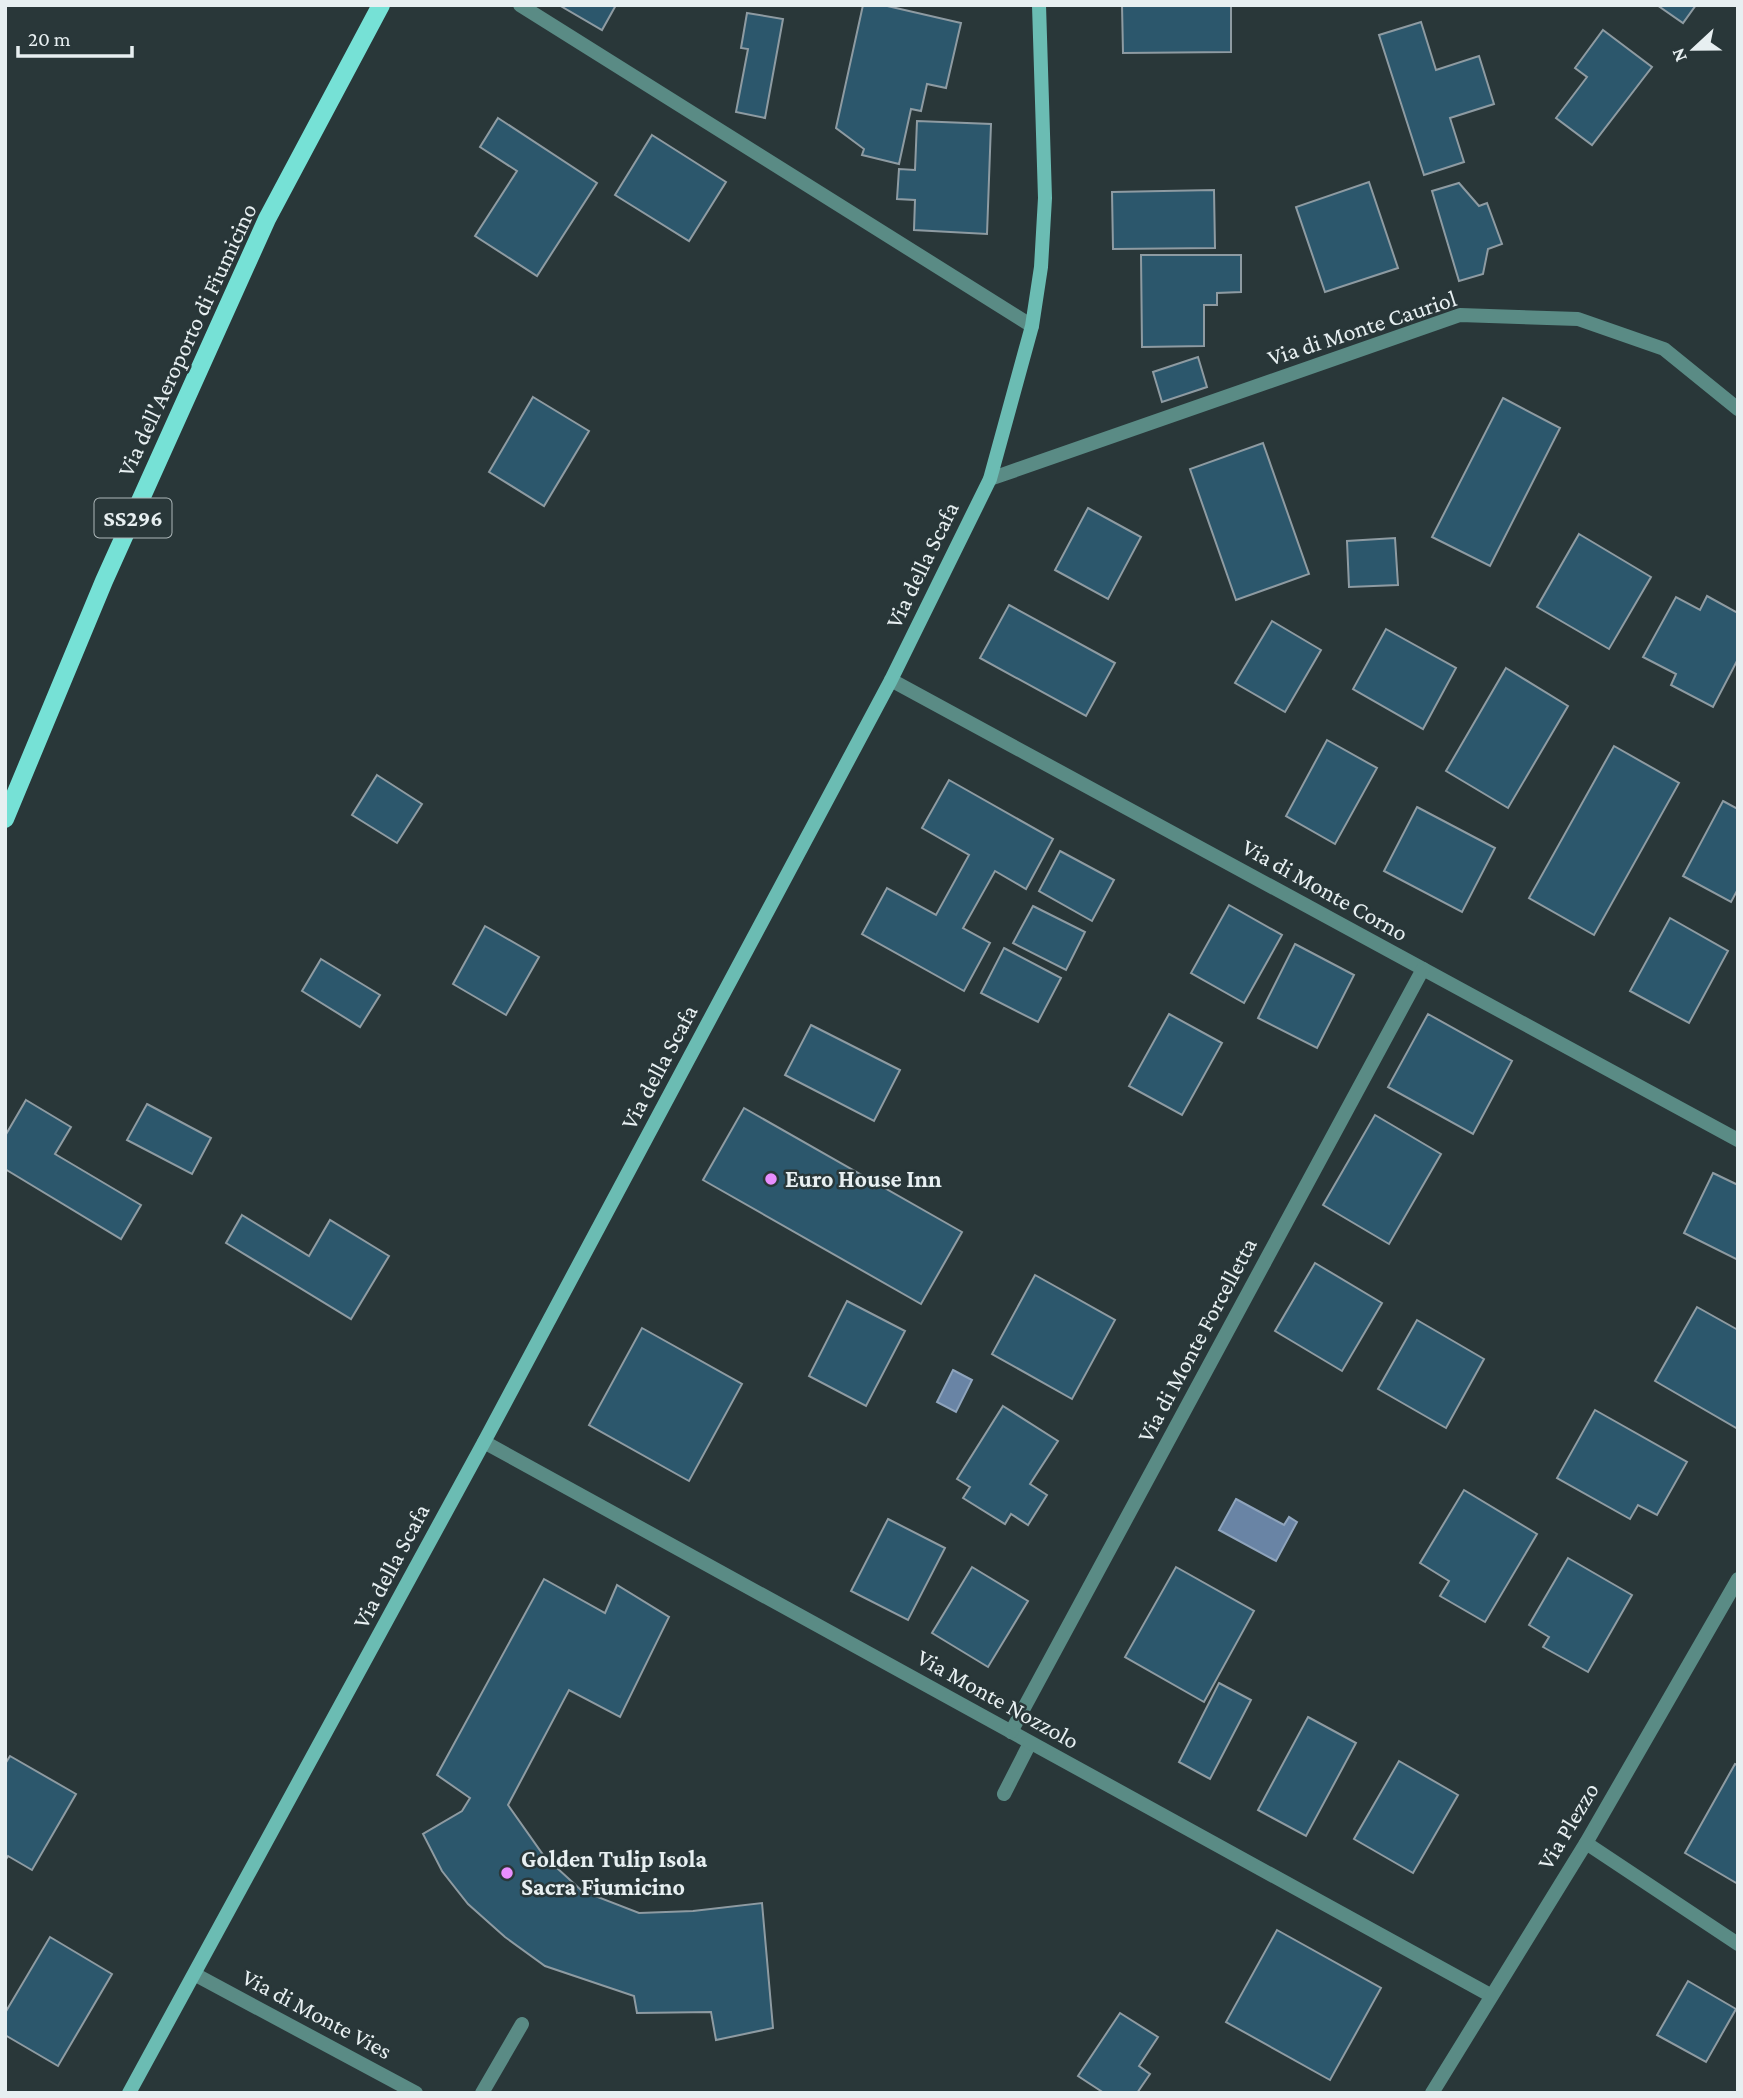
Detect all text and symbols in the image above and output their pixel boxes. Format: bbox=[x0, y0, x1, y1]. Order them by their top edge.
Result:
scale bar bbox=[18, 14, 131, 58]
north arrow bbox=[1659, 14, 1729, 84]
text: 20 m bbox=[28, 27, 71, 51]
text: N bbox=[1667, 45, 1691, 65]
street label: Via dell'Aeroporto di Fiumicino bbox=[111, 199, 262, 481]
street label: Via di Monte Cauriol bbox=[1264, 284, 1460, 371]
street label: Via della Scafa bbox=[879, 497, 964, 632]
road number: SS296 bbox=[94, 498, 172, 538]
street label: Via di Monte Corno bbox=[1238, 833, 1413, 946]
street label: Via della Scafa bbox=[614, 1000, 703, 1134]
place label: Euro House Inn bbox=[785, 1165, 942, 1192]
marker: Euro House Inn bbox=[763, 1171, 779, 1187]
street label: Via di Monte Forcelletta bbox=[1131, 1233, 1262, 1447]
street label: Via della Scafa bbox=[346, 1499, 435, 1633]
street label: Via Monte Nozzolo bbox=[913, 1643, 1084, 1754]
street label: Via Plezzo bbox=[1531, 1777, 1604, 1874]
place label: Golden Tulip Isola Sacra Fiumicino bbox=[521, 1845, 708, 1900]
marker: Golden Tulip Isola Sacra Fiumicino bbox=[499, 1865, 515, 1881]
street label: Via di Monte Vies bbox=[238, 1963, 397, 2064]

